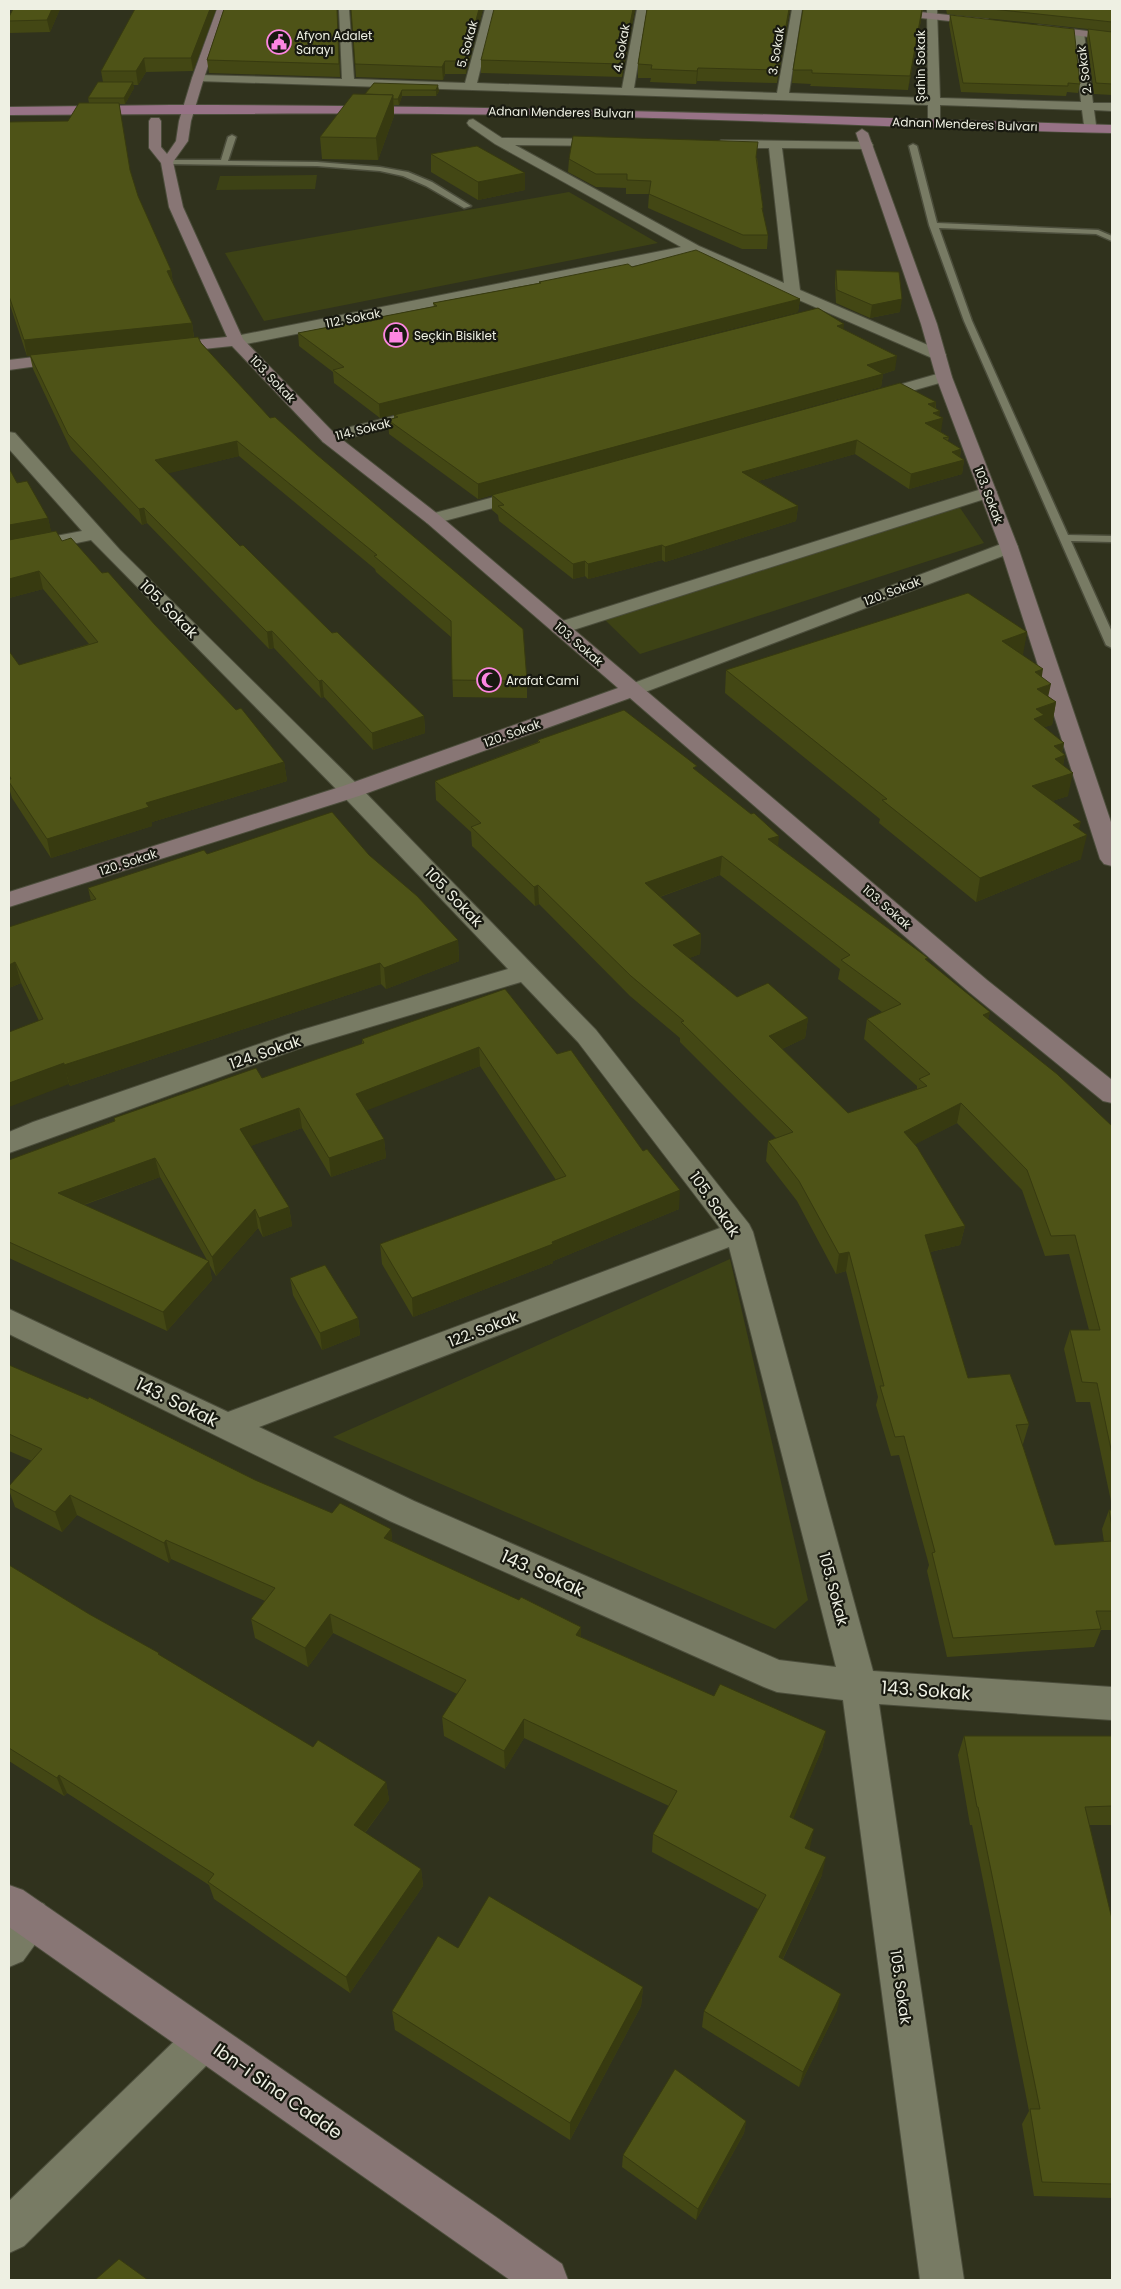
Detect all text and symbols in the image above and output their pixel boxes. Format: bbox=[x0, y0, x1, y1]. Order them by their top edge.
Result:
street label: 5. Sokak bbox=[453, 18, 482, 70]
street label: 4. Sokak bbox=[608, 22, 634, 73]
street label: 3. Sokak bbox=[764, 25, 788, 76]
place label: Afyon Adalet Sarayı bbox=[296, 27, 372, 58]
public building icon: Afyon Adalet Sarayı bbox=[266, 29, 292, 55]
street label: Şahin Sokak bbox=[912, 29, 929, 102]
street label: 2. Sokak bbox=[1073, 44, 1095, 95]
street label: Adnan Menderes Bulvarı bbox=[488, 102, 634, 122]
street label: Adnan Menderes Bulvarı bbox=[892, 113, 1038, 135]
street label: 112. Sokak bbox=[324, 304, 383, 332]
shop icon: Seçkin Bisiklet bbox=[383, 322, 409, 348]
place label: Seçkin Bisiklet bbox=[414, 327, 496, 344]
street label: 103. Sokak bbox=[246, 352, 300, 407]
street label: 114. Sokak bbox=[334, 414, 393, 444]
street label: 103. Sokak bbox=[970, 464, 1008, 527]
street label: 120. Sokak bbox=[861, 572, 923, 610]
street label: 105. Sokak bbox=[135, 575, 203, 643]
street label: 103. Sokak bbox=[551, 618, 608, 670]
mosque icon: Arafat Cami bbox=[476, 667, 502, 693]
place label: Arafat Cami bbox=[506, 672, 579, 689]
street label: 120. Sokak bbox=[481, 715, 543, 751]
street label: 120. Sokak bbox=[97, 845, 160, 879]
street label: 105. Sokak bbox=[420, 863, 488, 931]
street label: 103. Sokak bbox=[859, 881, 916, 933]
street label: 124. Sokak bbox=[227, 1030, 304, 1074]
street label: 105. Sokak bbox=[685, 1167, 745, 1241]
street label: 122. Sokak bbox=[445, 1306, 521, 1352]
street label: 143. Sokak bbox=[131, 1371, 223, 1433]
street label: 143. Sokak bbox=[497, 1543, 589, 1603]
street label: 105. Sokak bbox=[814, 1550, 854, 1628]
street label: 143. Sokak bbox=[881, 1674, 972, 1706]
street label: 105. Sokak bbox=[885, 1949, 917, 2026]
street label: Ibn-i Sina Cadde bbox=[208, 2037, 348, 2145]

